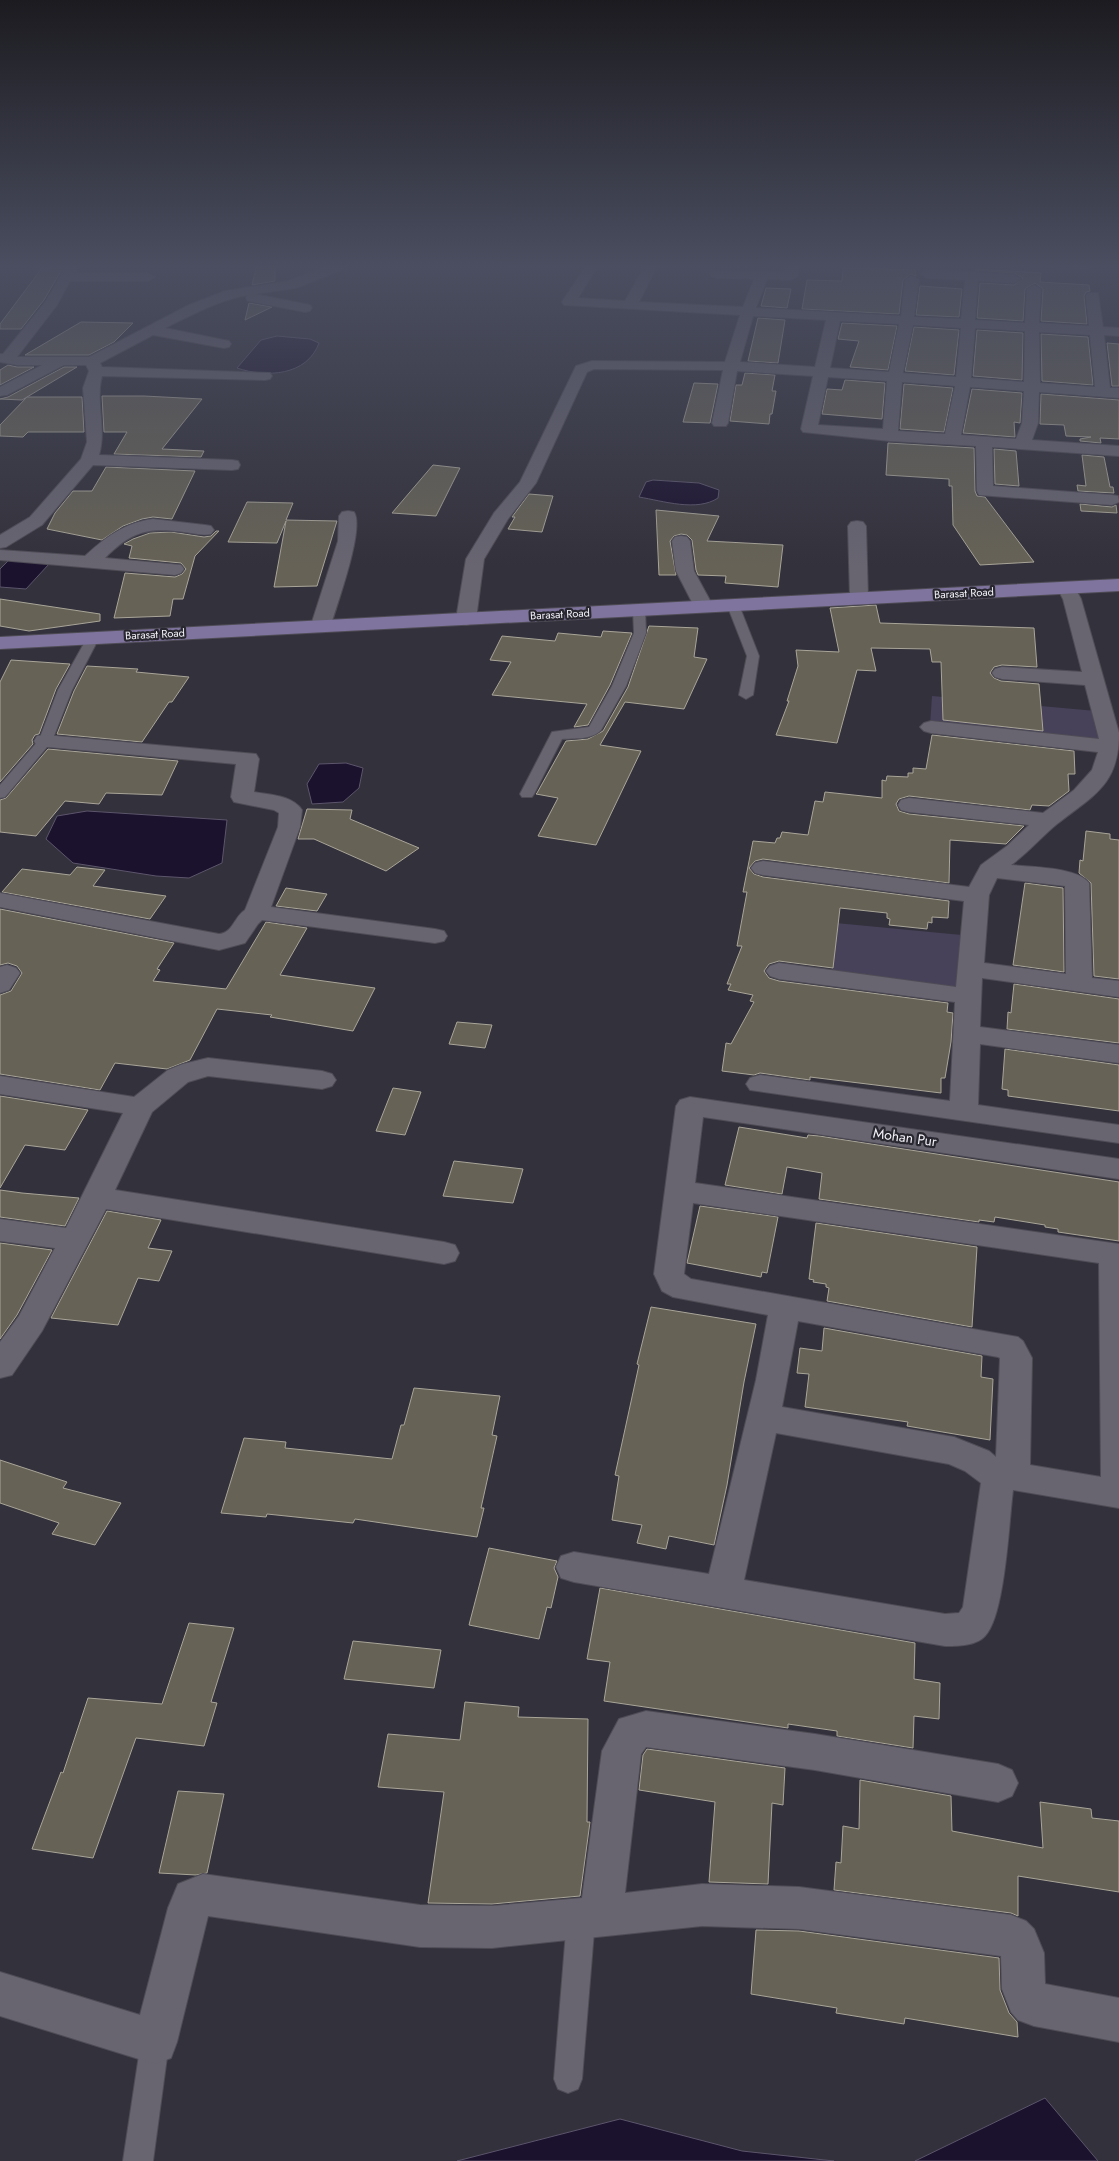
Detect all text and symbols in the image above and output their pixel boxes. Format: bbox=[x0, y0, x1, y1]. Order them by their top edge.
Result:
street label: Barasat Road bbox=[934, 583, 994, 603]
street label: Barasat Road bbox=[530, 604, 590, 624]
street label: Barasat Road bbox=[125, 624, 185, 644]
street label: Mohan Pur bbox=[872, 1123, 938, 1151]

